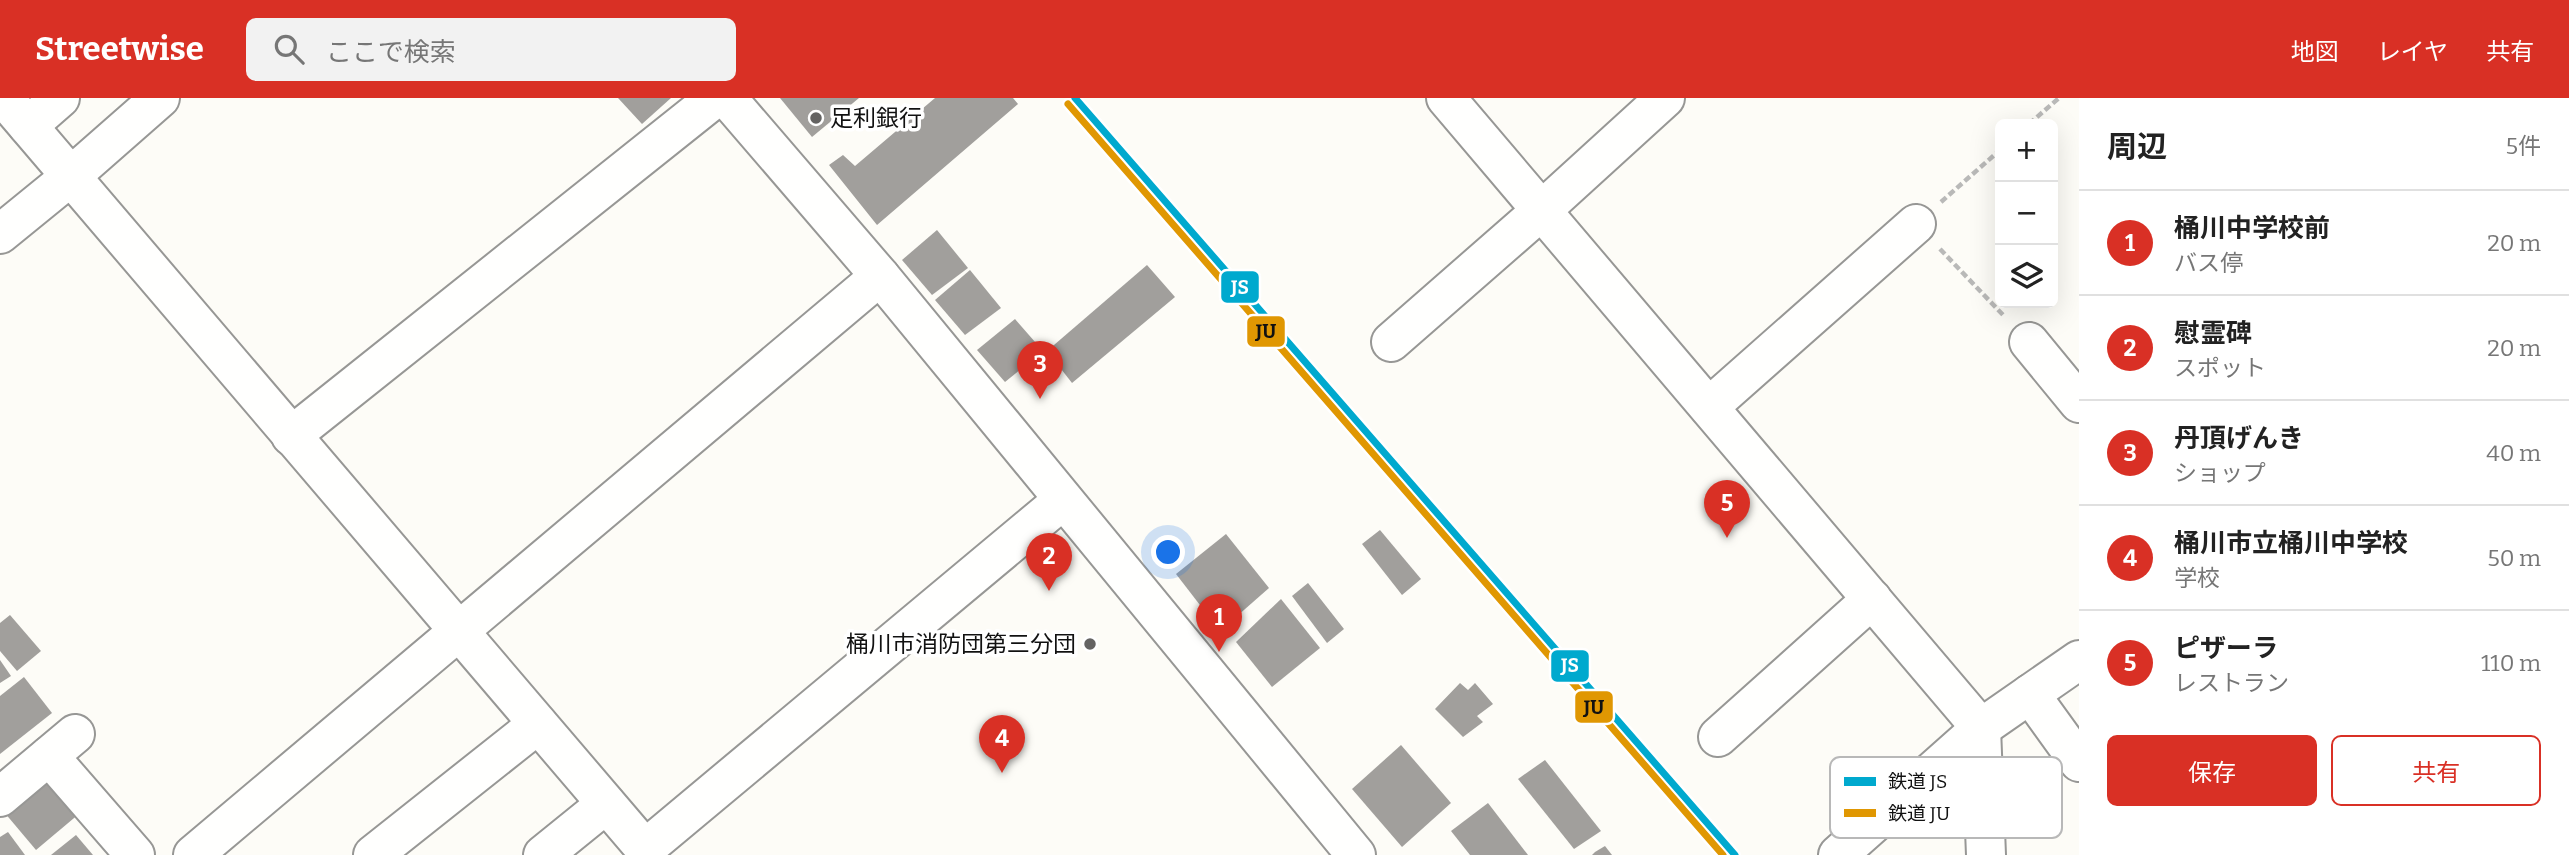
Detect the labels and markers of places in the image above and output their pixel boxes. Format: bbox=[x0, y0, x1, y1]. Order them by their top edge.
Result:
place label: 足利銀行 bbox=[830, 104, 922, 132]
marker: 足利銀行 bbox=[808, 110, 824, 126]
pin: 3 bbox=[1017, 341, 1063, 399]
pin: 5 bbox=[1704, 480, 1750, 538]
pin: 2 bbox=[1026, 533, 1072, 591]
pin: 1 bbox=[1196, 594, 1242, 652]
place label: 桶川市消防団第三分団 bbox=[846, 630, 1076, 658]
marker: 桶川市消防団第三分団 bbox=[1082, 636, 1098, 652]
pin: 4 bbox=[979, 715, 1025, 773]

